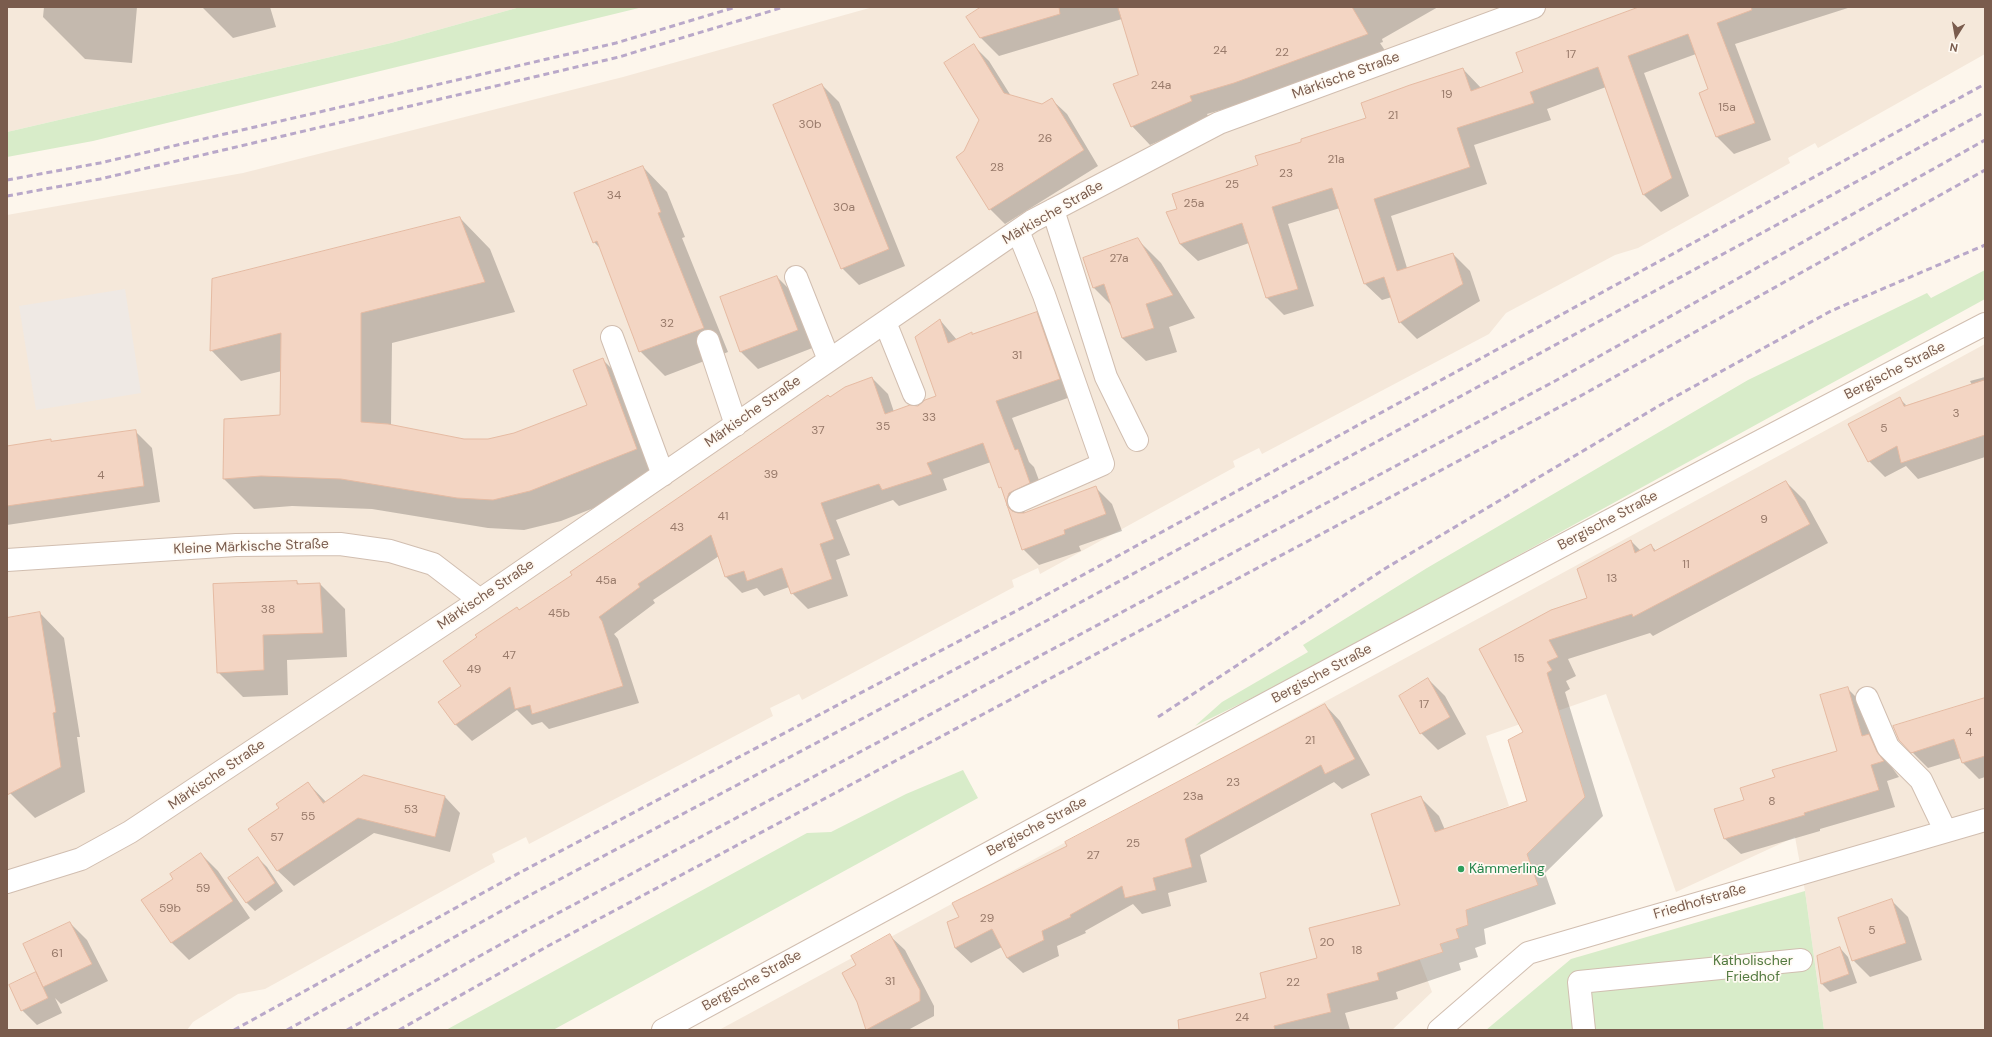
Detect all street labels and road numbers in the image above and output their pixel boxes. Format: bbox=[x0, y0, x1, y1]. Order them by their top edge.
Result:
street label: Märkische Straße bbox=[1290, 49, 1402, 103]
street label: Märkische Straße bbox=[1000, 177, 1106, 249]
street label: Bergische Straße bbox=[1842, 338, 1948, 404]
street label: Märkische Straße bbox=[702, 373, 804, 451]
street label: Bergische Straße bbox=[1555, 488, 1661, 554]
street label: Kleine Märkische Straße bbox=[173, 536, 329, 558]
street label: Märkische Straße bbox=[434, 556, 538, 634]
street label: Bergische Straße bbox=[1269, 641, 1375, 707]
street label: Märkische Straße bbox=[165, 736, 269, 814]
street label: Bergische Straße bbox=[984, 794, 1090, 860]
street label: Friedhofstraße bbox=[1652, 881, 1748, 923]
street label: Bergische Straße bbox=[699, 947, 805, 1015]

